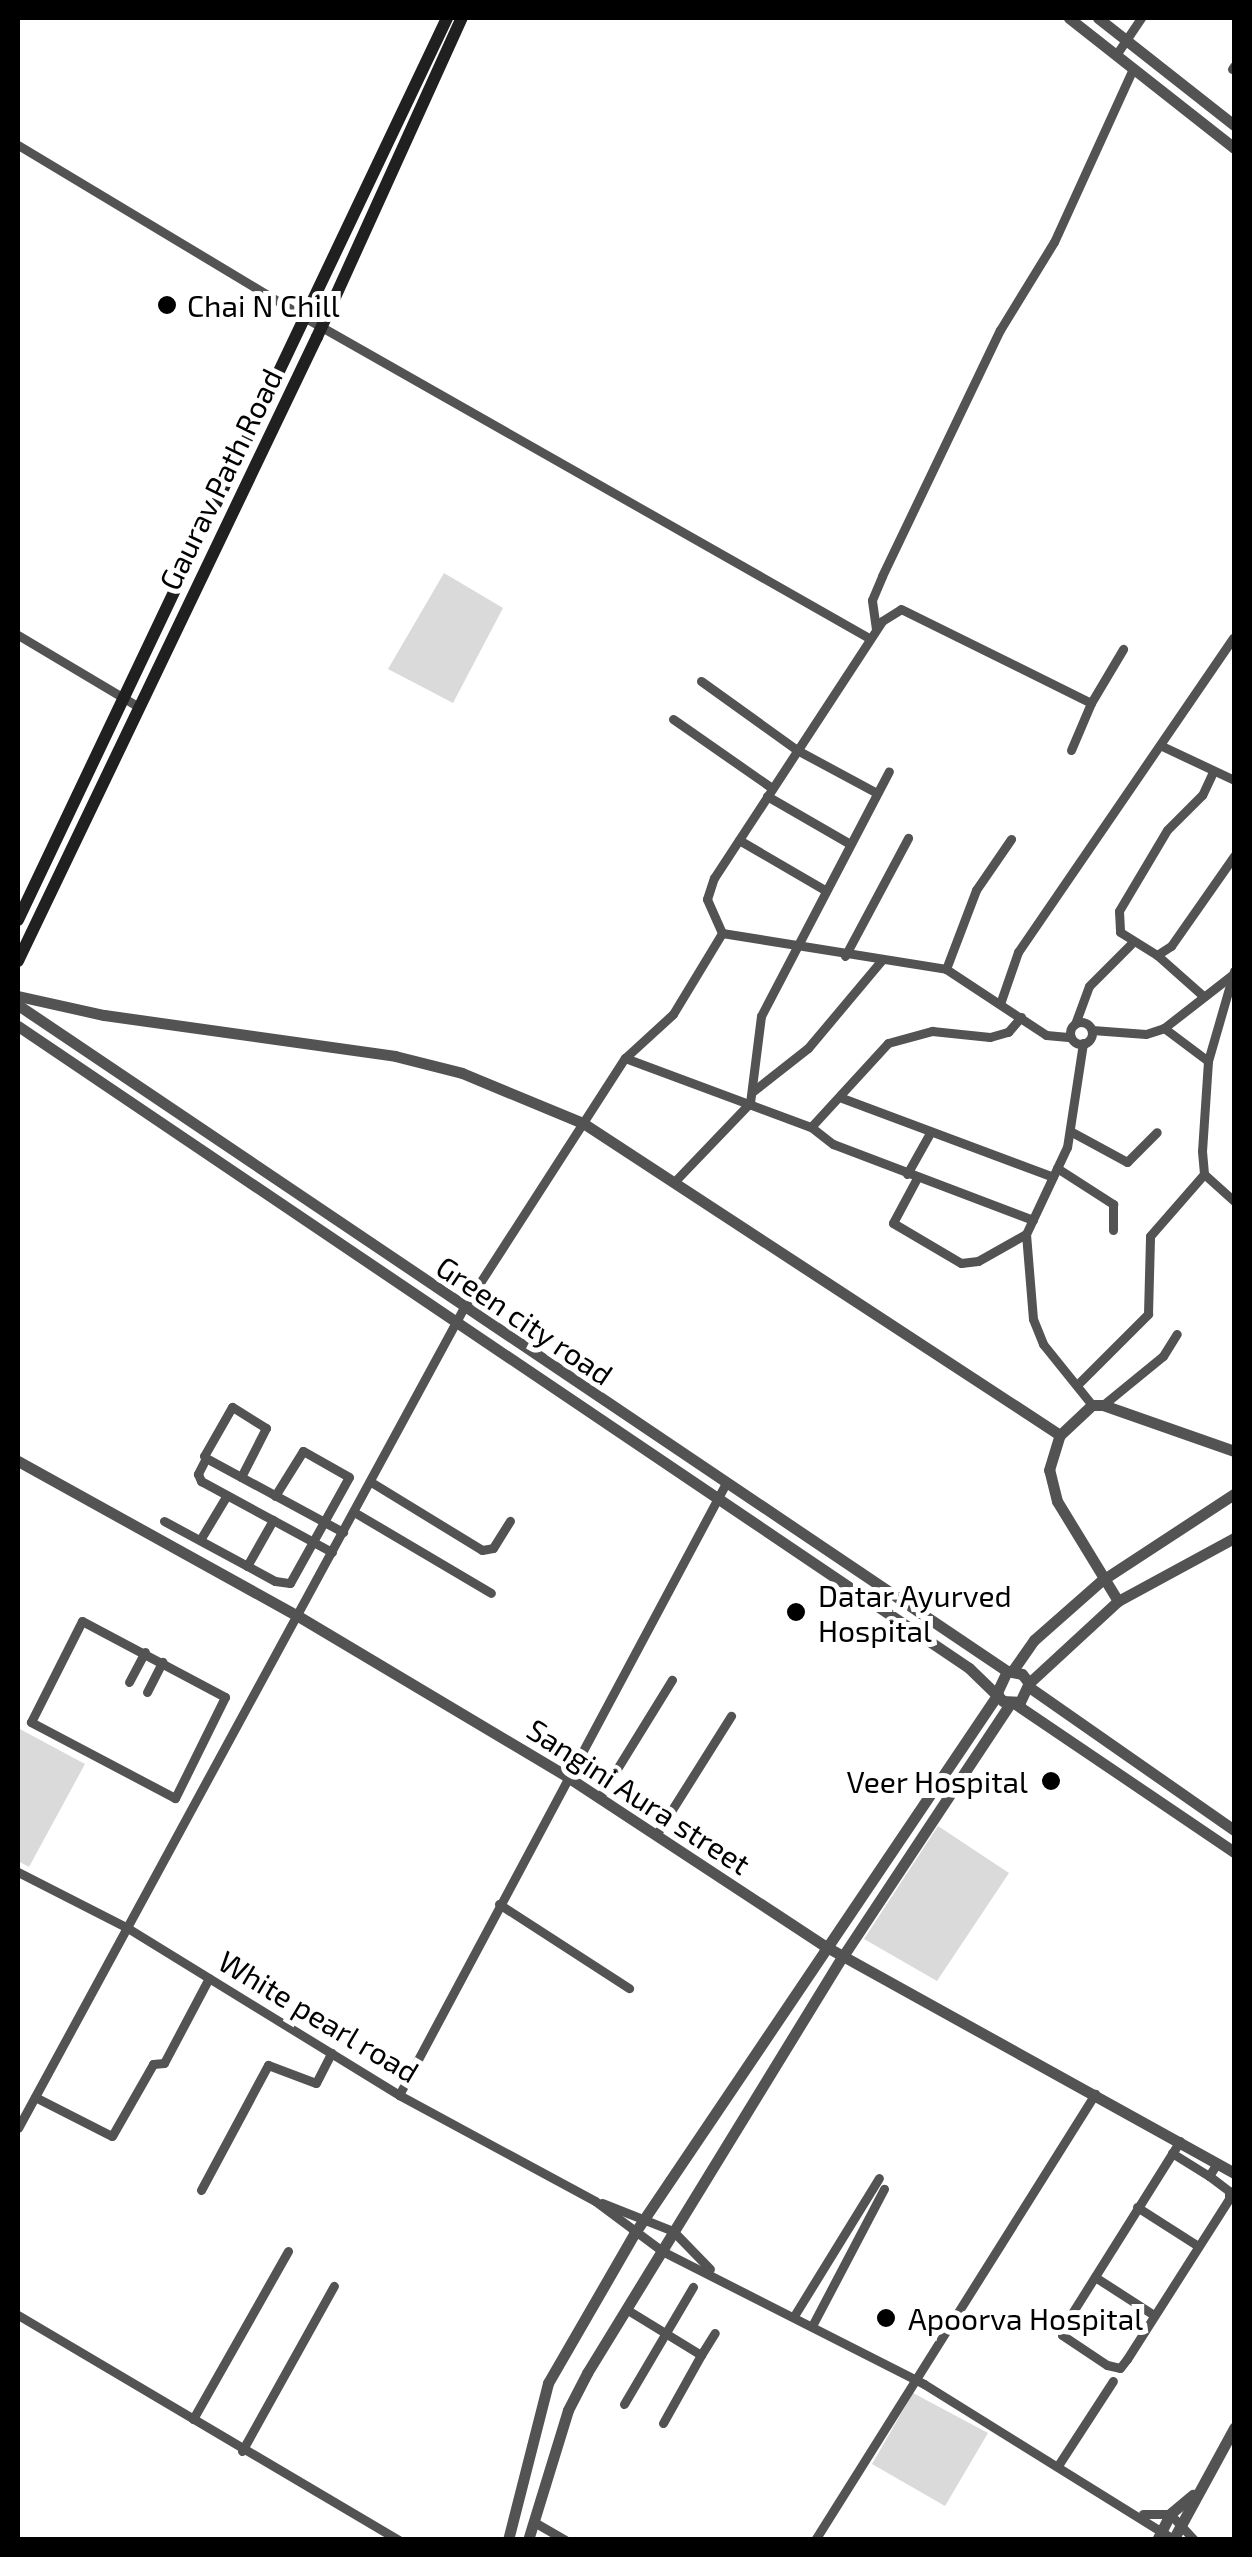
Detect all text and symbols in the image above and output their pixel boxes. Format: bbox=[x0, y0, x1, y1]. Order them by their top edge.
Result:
place label: Chai N Chill bbox=[187, 287, 340, 323]
marker: Chai N Chill bbox=[156, 294, 178, 316]
street label: Gaurav Path Road bbox=[151, 362, 289, 596]
street label: Green city road bbox=[430, 1248, 620, 1392]
place label: Datar Ayurved Hospital bbox=[818, 1577, 1013, 1648]
marker: Datar Ayurved Hospital bbox=[783, 1599, 809, 1625]
street label: Sangini Aura street bbox=[520, 1710, 758, 1882]
place label: Veer Hospital bbox=[846, 1763, 1028, 1799]
marker: Veer Hospital bbox=[1038, 1768, 1064, 1794]
street label: White pearl road bbox=[212, 1942, 426, 2090]
place label: Apoorva Hospital bbox=[908, 2300, 1143, 2336]
marker: Apoorva Hospital bbox=[873, 2305, 899, 2331]

